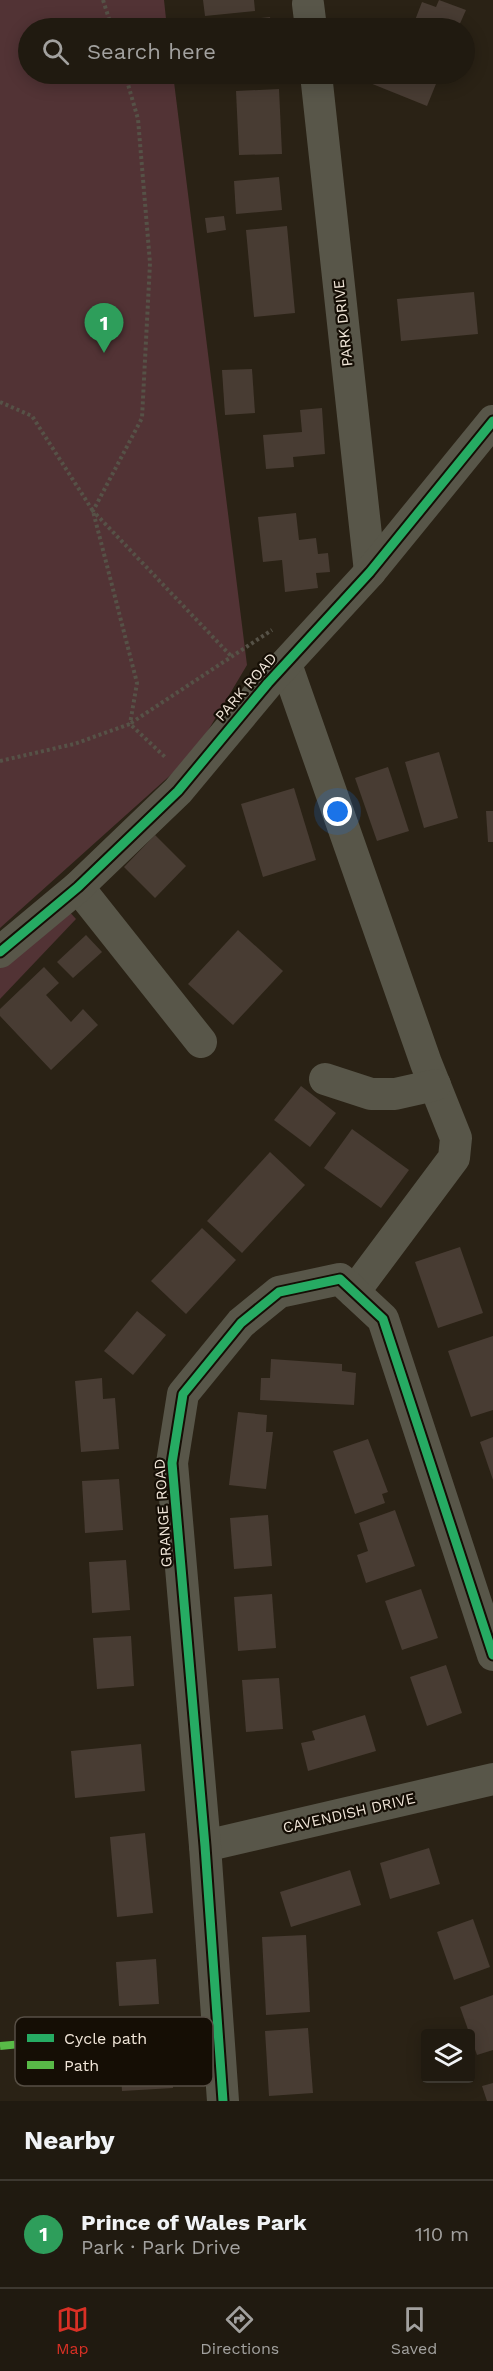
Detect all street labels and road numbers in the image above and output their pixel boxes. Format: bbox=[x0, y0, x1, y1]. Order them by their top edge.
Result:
street label: PARK DRIVE bbox=[329, 279, 357, 367]
street label: PARK ROAD bbox=[211, 649, 281, 725]
street label: GRANGE ROAD bbox=[150, 1458, 176, 1568]
street label: CAVENDISH DRIVE bbox=[281, 1789, 417, 1837]

